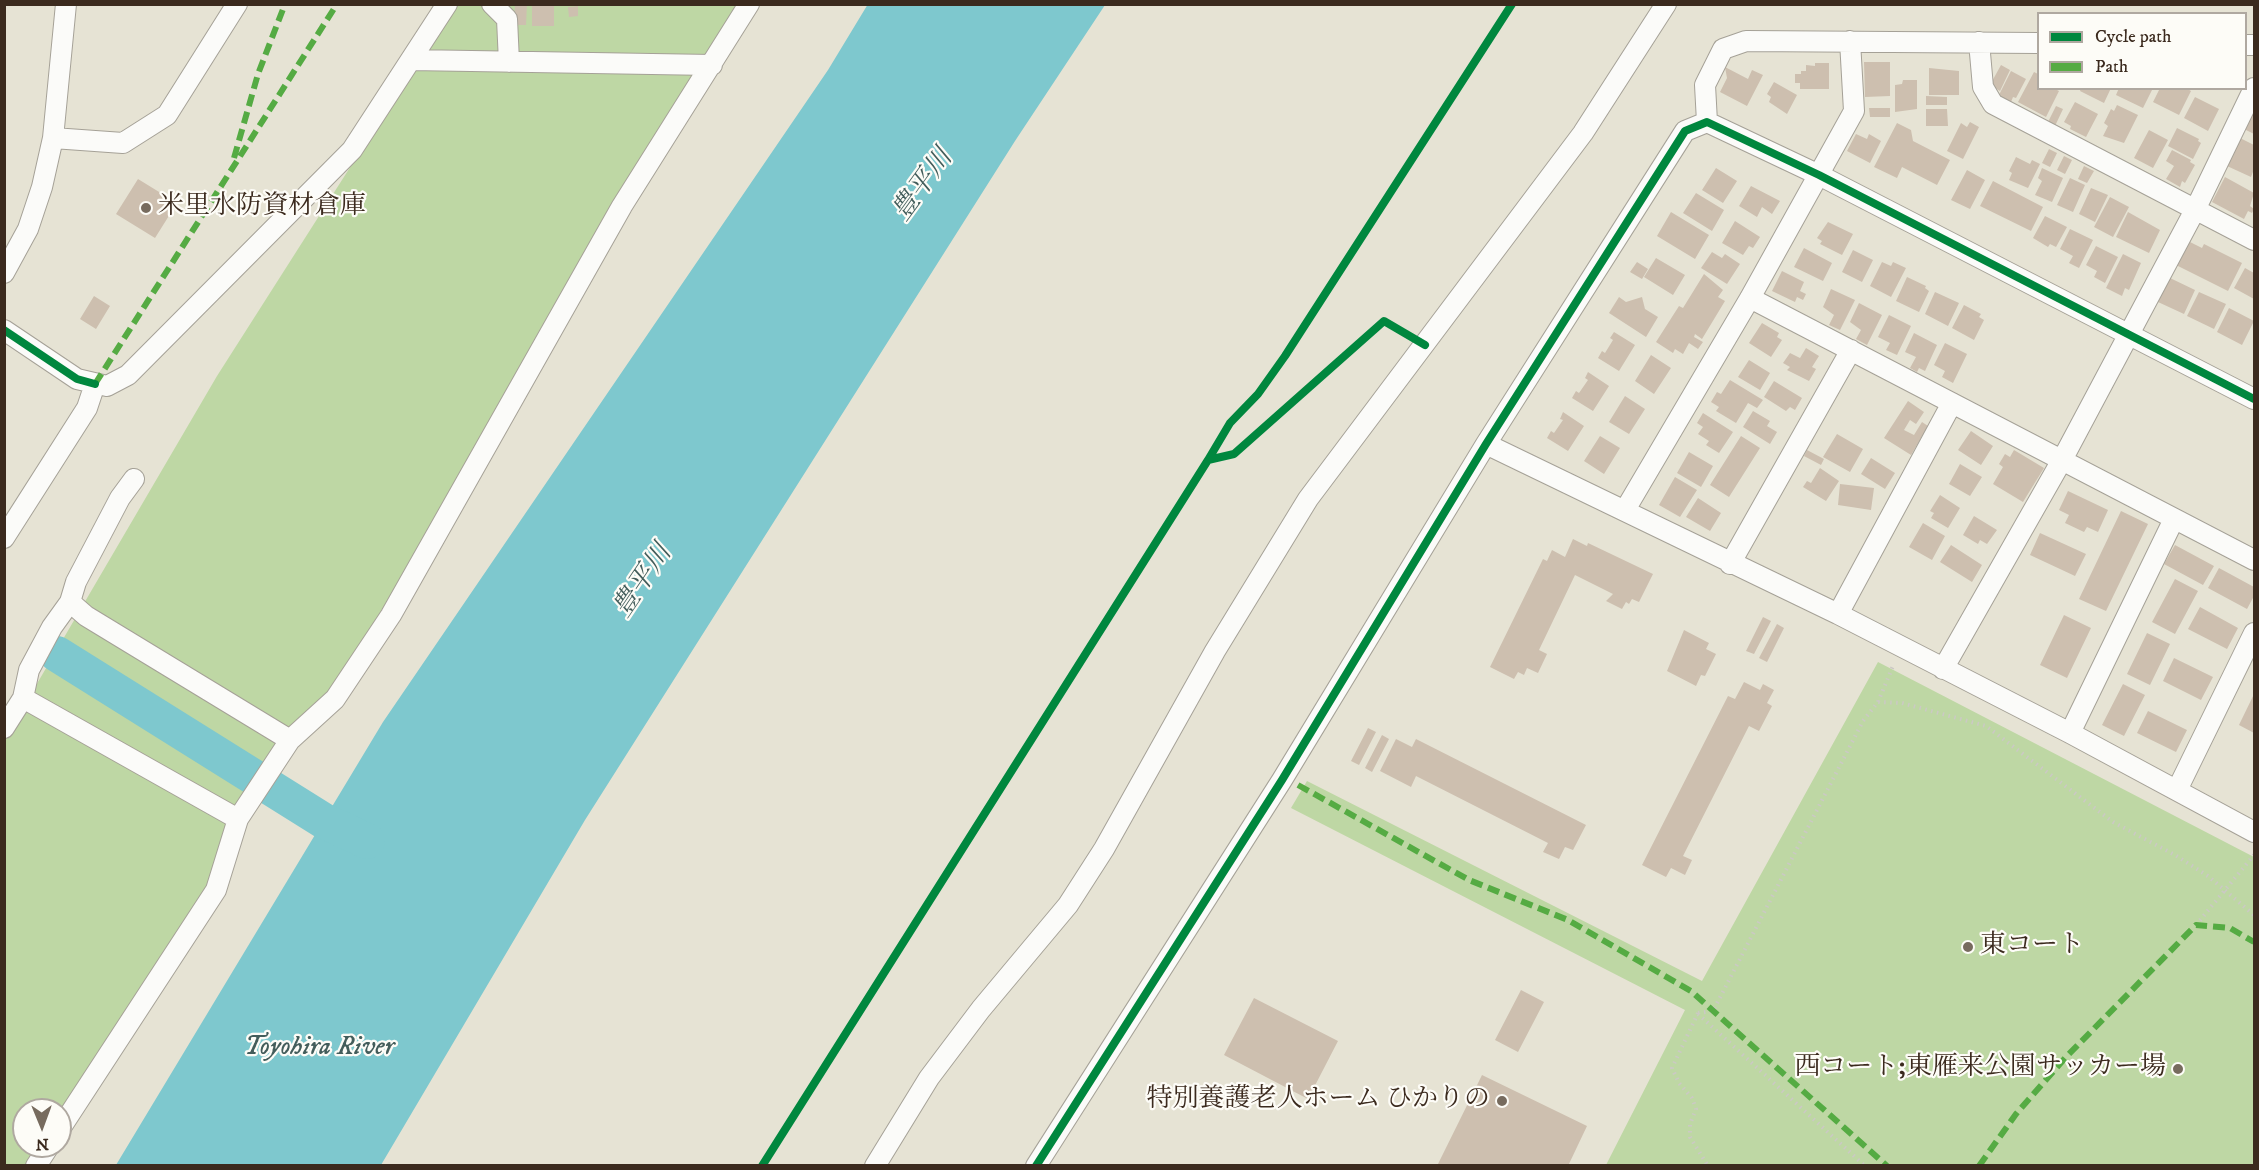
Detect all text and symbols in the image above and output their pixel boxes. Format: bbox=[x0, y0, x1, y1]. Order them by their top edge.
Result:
legend bbox=[2037, 12, 2247, 90]
text: Cycle path bbox=[2095, 26, 2172, 48]
text: Path bbox=[2095, 56, 2128, 78]
water label: 豊平川 bbox=[887, 144, 961, 228]
place label: 米里水防資材倉庫 bbox=[158, 192, 366, 224]
marker: 米里水防資材倉庫 bbox=[139, 201, 153, 215]
water label: 豊平川 bbox=[608, 539, 680, 625]
place label: 東コート bbox=[1980, 931, 2084, 963]
marker: 東コート bbox=[1961, 940, 1975, 954]
water label: Toyohira River bbox=[244, 1032, 394, 1064]
place label: 西コート;東雁来公園サッカー場 bbox=[1794, 1053, 2166, 1085]
marker: 西コート;東雁来公園サッカー場 bbox=[2171, 1062, 2185, 1076]
place label: 特別養護老人ホーム ひかりの bbox=[1146, 1085, 1490, 1117]
marker: 特別養護老人ホーム ひかりの bbox=[1495, 1094, 1509, 1108]
north arrow bbox=[12, 1098, 72, 1158]
text: N bbox=[36, 1134, 49, 1154]

